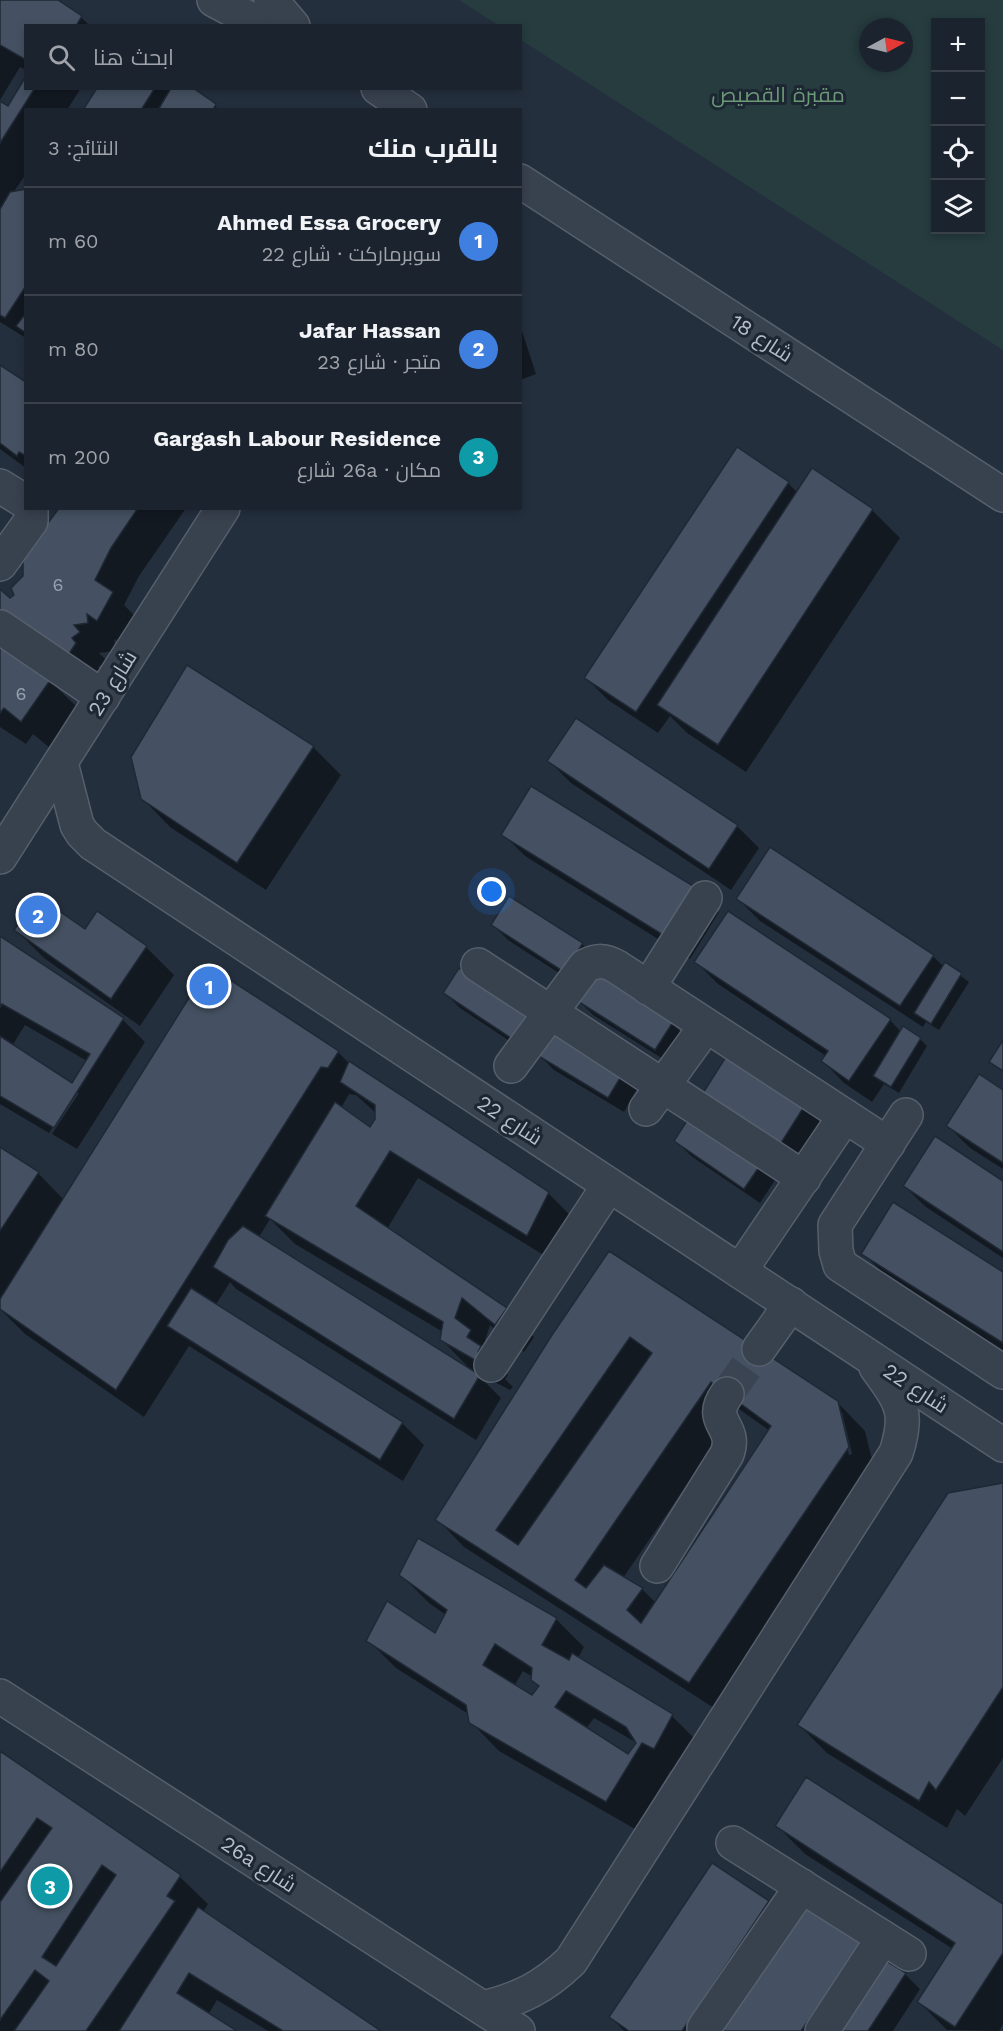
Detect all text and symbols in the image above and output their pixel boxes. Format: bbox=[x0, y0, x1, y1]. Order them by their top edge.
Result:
north arrow bbox=[859, 18, 913, 72]
map controls bbox=[931, 18, 985, 234]
button: + bbox=[931, 18, 985, 72]
search box bbox=[24, 24, 522, 90]
icon: search bbox=[45, 41, 78, 74]
text: ابحث هنا bbox=[93, 45, 174, 70]
button: − bbox=[931, 72, 985, 126]
park label: مقبرة القصيص bbox=[711, 82, 845, 108]
button: locate bbox=[931, 126, 985, 180]
text: بالقرب منك bbox=[368, 133, 498, 163]
text: النتائج: 3 bbox=[48, 136, 119, 160]
button: layers bbox=[931, 180, 985, 234]
text: Ahmed Essa Grocery bbox=[217, 210, 441, 235]
text: 60 m bbox=[48, 229, 99, 253]
text: 1 bbox=[474, 229, 483, 253]
text: سوبرماركت · شارع 22 bbox=[262, 242, 441, 266]
street label: شارع 18 bbox=[725, 309, 798, 369]
text: Jafar Hassan bbox=[299, 318, 441, 343]
text: 80 m bbox=[48, 337, 99, 361]
text: 2 bbox=[473, 337, 484, 361]
text: متجر · شارع 23 bbox=[317, 350, 441, 374]
text: Gargash Labour Residence bbox=[153, 426, 441, 451]
text: 200 m bbox=[48, 445, 110, 469]
text: 3 bbox=[473, 445, 484, 469]
text: مكان · 26a شارع bbox=[297, 458, 441, 482]
house number: 6 bbox=[53, 574, 63, 595]
street label: شارع 23 bbox=[82, 646, 143, 721]
house number: 6 bbox=[16, 683, 26, 704]
your location bbox=[477, 877, 506, 906]
pin: 2 bbox=[18, 892, 57, 938]
pin: 1 bbox=[190, 964, 228, 1008]
street label: شارع 22 bbox=[472, 1090, 547, 1152]
street label: شارع 22 bbox=[878, 1358, 953, 1420]
street label: 26a شارع bbox=[216, 1831, 301, 1899]
pin: 3 bbox=[31, 1864, 70, 1908]

